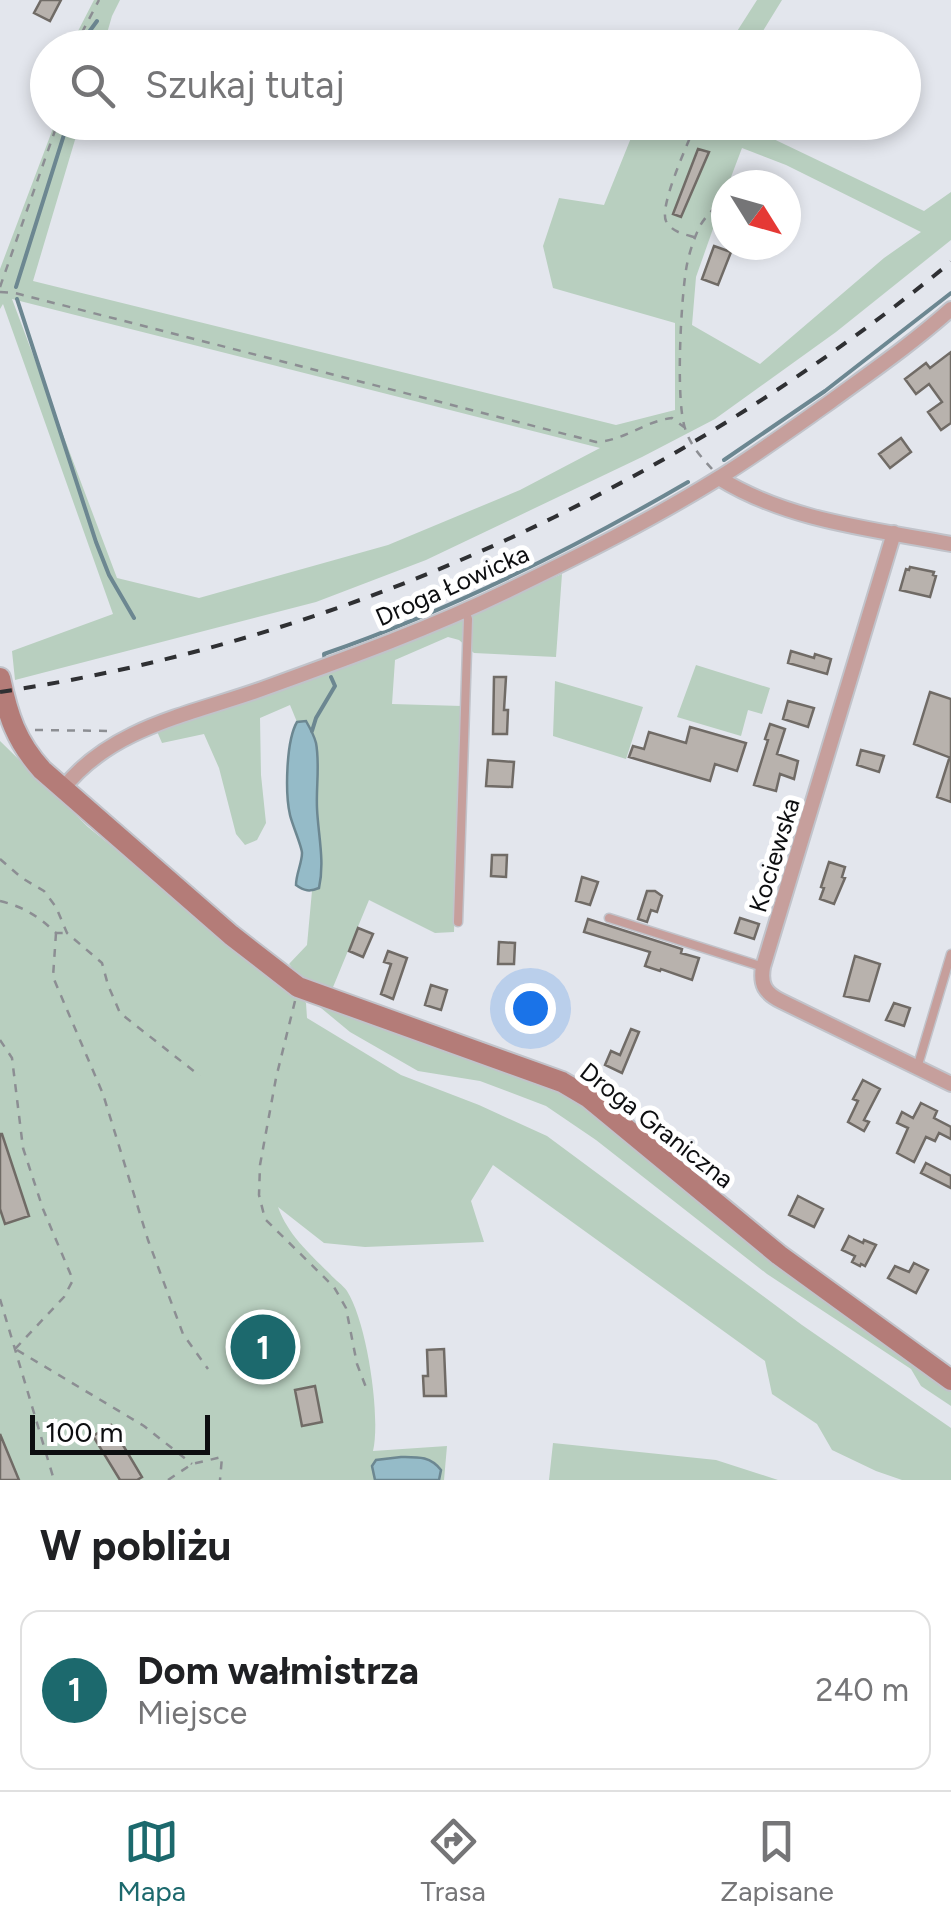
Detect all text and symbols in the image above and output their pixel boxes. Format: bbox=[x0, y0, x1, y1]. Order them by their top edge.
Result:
search box bbox=[30, 30, 921, 140]
icon: search bbox=[65, 58, 120, 113]
text: Szukaj tutaj bbox=[145, 62, 345, 108]
north arrow bbox=[711, 170, 801, 260]
street label: Droga Łowicka bbox=[371, 538, 533, 632]
street label: Kociewska bbox=[742, 794, 806, 916]
your location bbox=[505, 983, 556, 1034]
street label: Droga Graniczna bbox=[574, 1056, 740, 1194]
pin: 1 bbox=[230, 1310, 296, 1384]
scale bar bbox=[30, 1410, 210, 1454]
text: 100 m bbox=[45, 1415, 123, 1449]
text: W pobliżu bbox=[40, 1520, 231, 1571]
text: Dom wałmistrza bbox=[137, 1648, 419, 1694]
text: 1 bbox=[68, 1671, 81, 1709]
text: 240 m bbox=[816, 1671, 909, 1709]
text: Miejsce bbox=[137, 1694, 247, 1732]
tab: Mapa bbox=[117, 1814, 186, 1908]
tab: Trasa bbox=[421, 1814, 486, 1908]
tab: Zapisane bbox=[720, 1814, 834, 1908]

